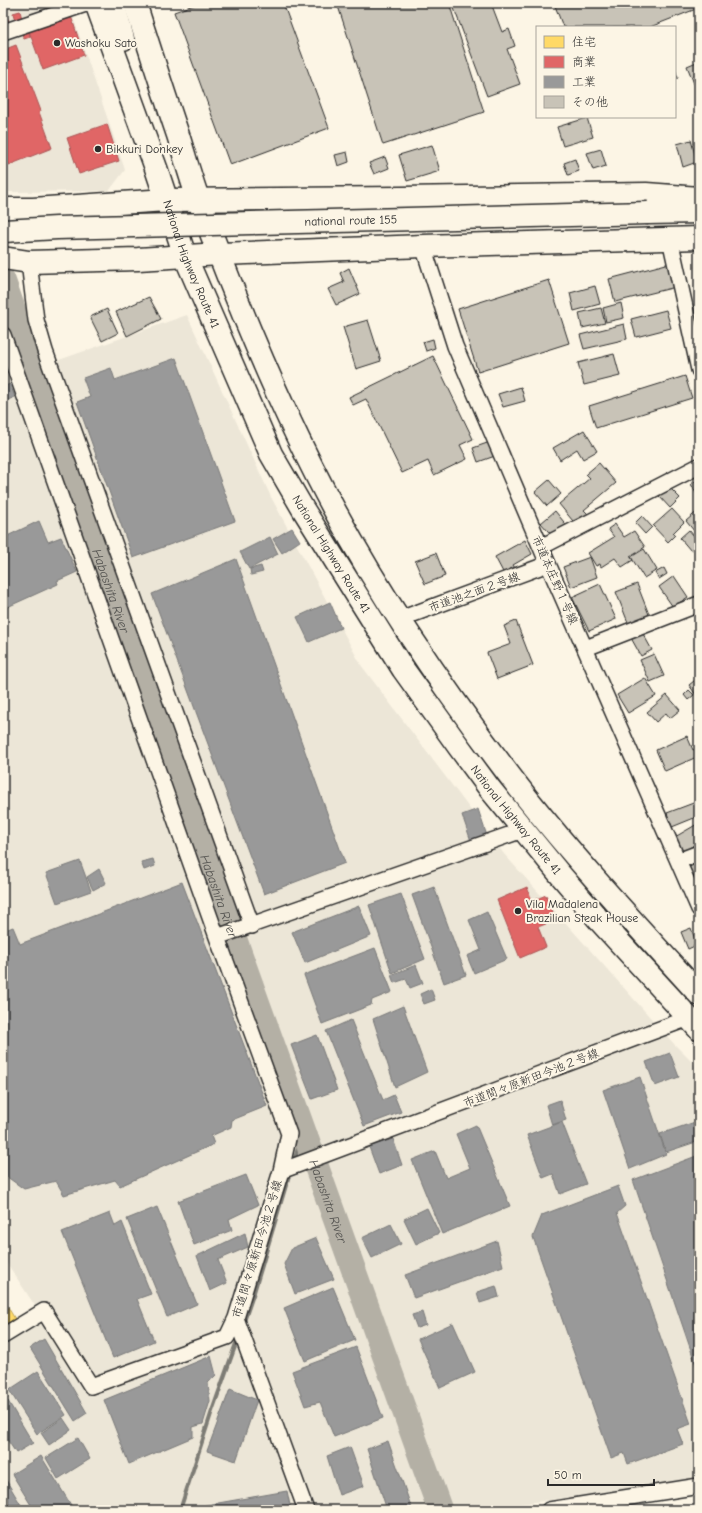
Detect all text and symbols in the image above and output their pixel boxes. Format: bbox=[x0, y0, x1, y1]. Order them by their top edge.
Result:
legend bbox=[536, 26, 676, 118]
text: 住宅 bbox=[572, 35, 596, 49]
place label: Washoku Sato bbox=[65, 36, 137, 50]
marker: Washoku Sato bbox=[52, 38, 62, 48]
text: 商業 bbox=[572, 55, 596, 69]
text: 工業 bbox=[572, 75, 596, 89]
text: その他 bbox=[572, 95, 608, 109]
place label: Bikkuri Donkey bbox=[106, 142, 184, 156]
marker: Bikkuri Donkey bbox=[93, 144, 103, 154]
street label: National Highway Route 41 bbox=[160, 198, 223, 330]
street label: national route 155 bbox=[304, 212, 397, 229]
street label: National Highway Route 41 bbox=[290, 493, 373, 616]
street label: 市道本庄野１号線 bbox=[529, 533, 581, 627]
water label: Habashita River bbox=[89, 547, 133, 636]
street label: 市道池之面２号線 bbox=[426, 569, 522, 615]
street label: National Highway Route 41 bbox=[468, 763, 564, 878]
water label: Habashita River bbox=[197, 852, 241, 941]
place label: Vila Madalena Brazilian Steak House bbox=[526, 897, 638, 925]
marker: Vila Madalena Brazilian Steak House bbox=[513, 906, 523, 916]
street label: 市道間々原新田今池２号線 bbox=[461, 1046, 601, 1110]
water label: Habashita River bbox=[306, 1157, 350, 1246]
street label: 市道間々原新田今池２号線 bbox=[229, 1178, 285, 1320]
scale bar bbox=[548, 1461, 654, 1487]
text: 50 m bbox=[554, 1468, 582, 1482]

